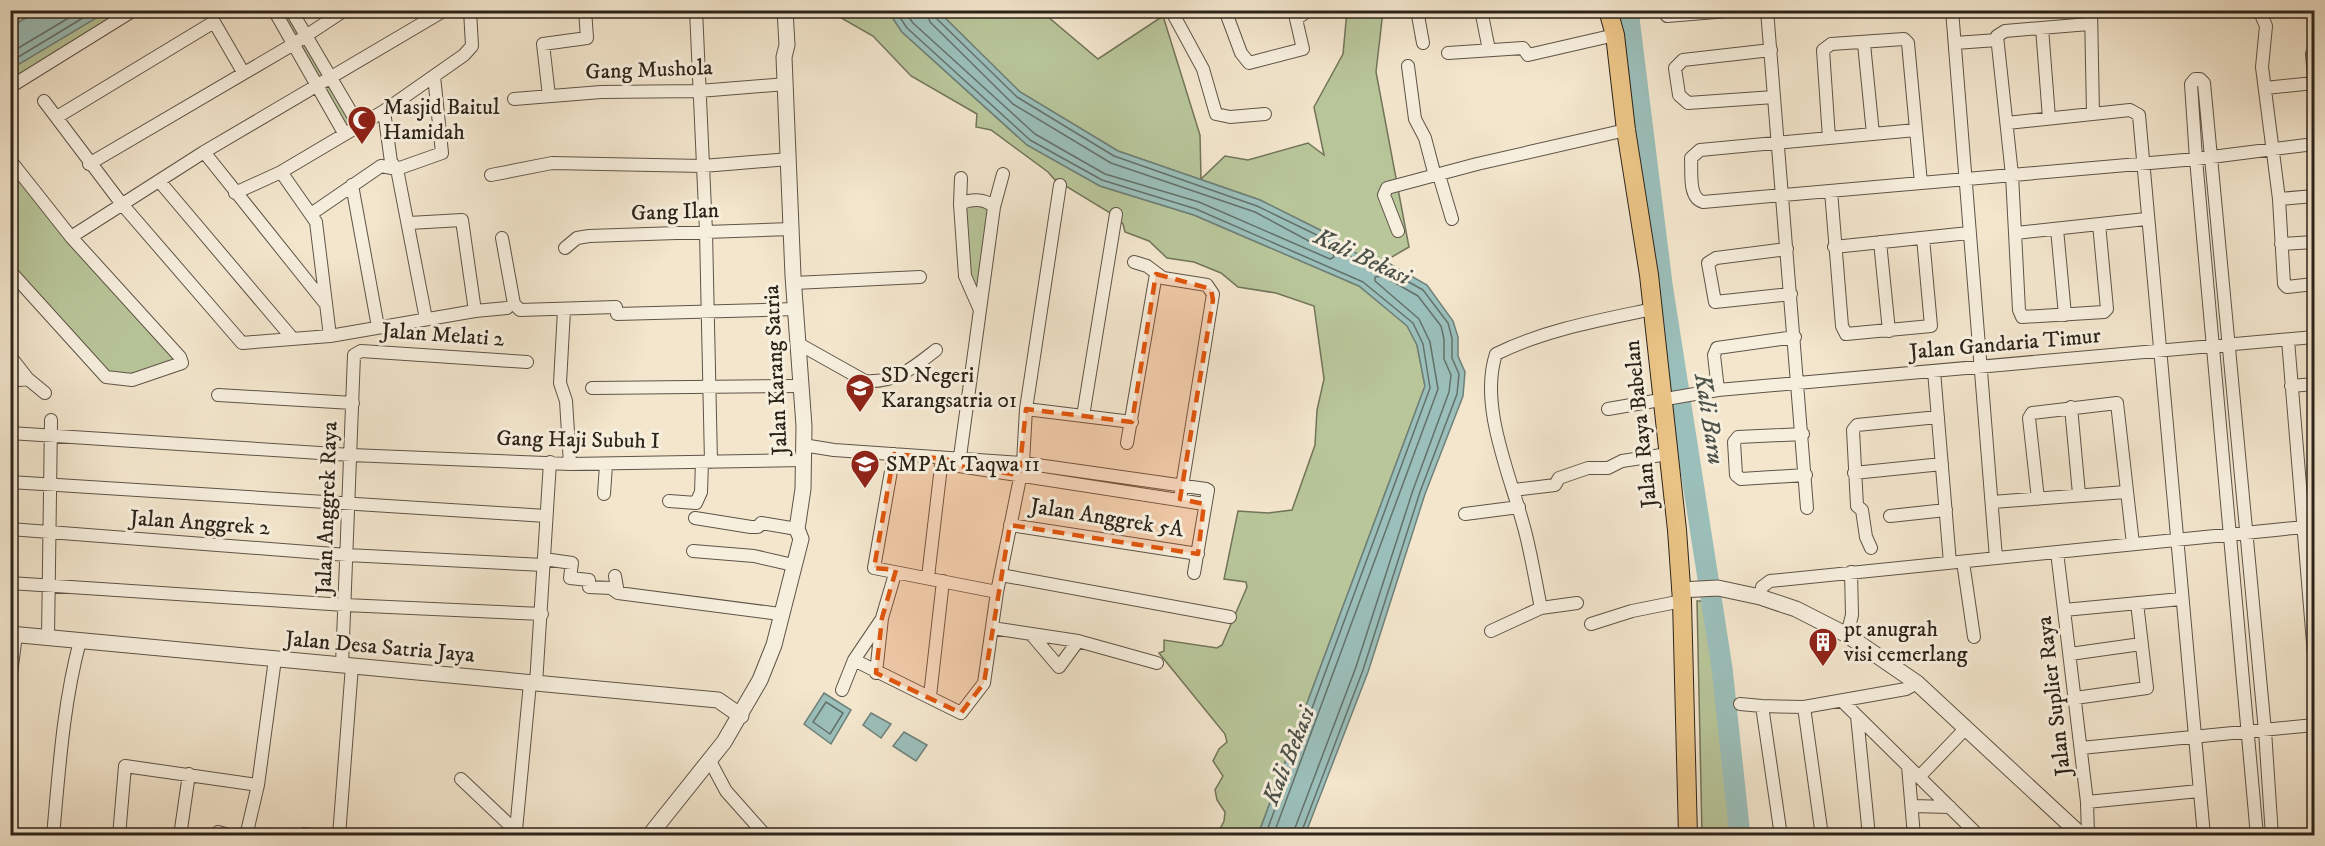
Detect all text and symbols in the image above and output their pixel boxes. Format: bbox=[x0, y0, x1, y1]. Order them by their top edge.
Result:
street label: Gang Mushola bbox=[585, 54, 714, 86]
place label: Masjid Baitul Hamidah bbox=[383, 94, 500, 146]
mosque icon: Masjid Baitul Hamidah bbox=[346, 104, 378, 146]
street label: Gang Ilan bbox=[630, 197, 720, 227]
water label: Kali Bekasi bbox=[1308, 221, 1416, 293]
street label: Jalan Karang Satria bbox=[758, 284, 794, 458]
street label: Jalan Melati 2 bbox=[379, 317, 505, 353]
street label: Jalan Gandaria Timur bbox=[1906, 322, 2102, 366]
street label: Jalan Raya Babelan bbox=[1619, 338, 1663, 511]
place label: SD Negeri Karangsatria 01 bbox=[881, 362, 1017, 414]
water label: Kali Baru bbox=[1687, 370, 1731, 467]
school or university icon: SD Negeri Karangsatria 01 bbox=[844, 372, 876, 414]
street label: Jalan Anggrek Raya bbox=[310, 420, 344, 597]
street label: Gang Haji Subuh I bbox=[496, 425, 660, 455]
school or university icon: SMP At Taqwa 11 bbox=[849, 448, 881, 490]
place label: SMP At Taqwa 11 bbox=[886, 451, 1040, 478]
street label: Jalan Anggrek 5A bbox=[1027, 492, 1186, 544]
street label: Jalan Anggrek 2 bbox=[127, 504, 271, 541]
street label: Jalan Suplier Raya bbox=[2031, 614, 2077, 779]
place label: pt anugrah visi cemerlang bbox=[1843, 616, 1968, 668]
street label: Jalan Desa Satria Jaya bbox=[282, 625, 476, 669]
building icon: pt anugrah visi cemerlang bbox=[1807, 626, 1839, 668]
water label: Kali Bekasi bbox=[1255, 701, 1323, 810]

